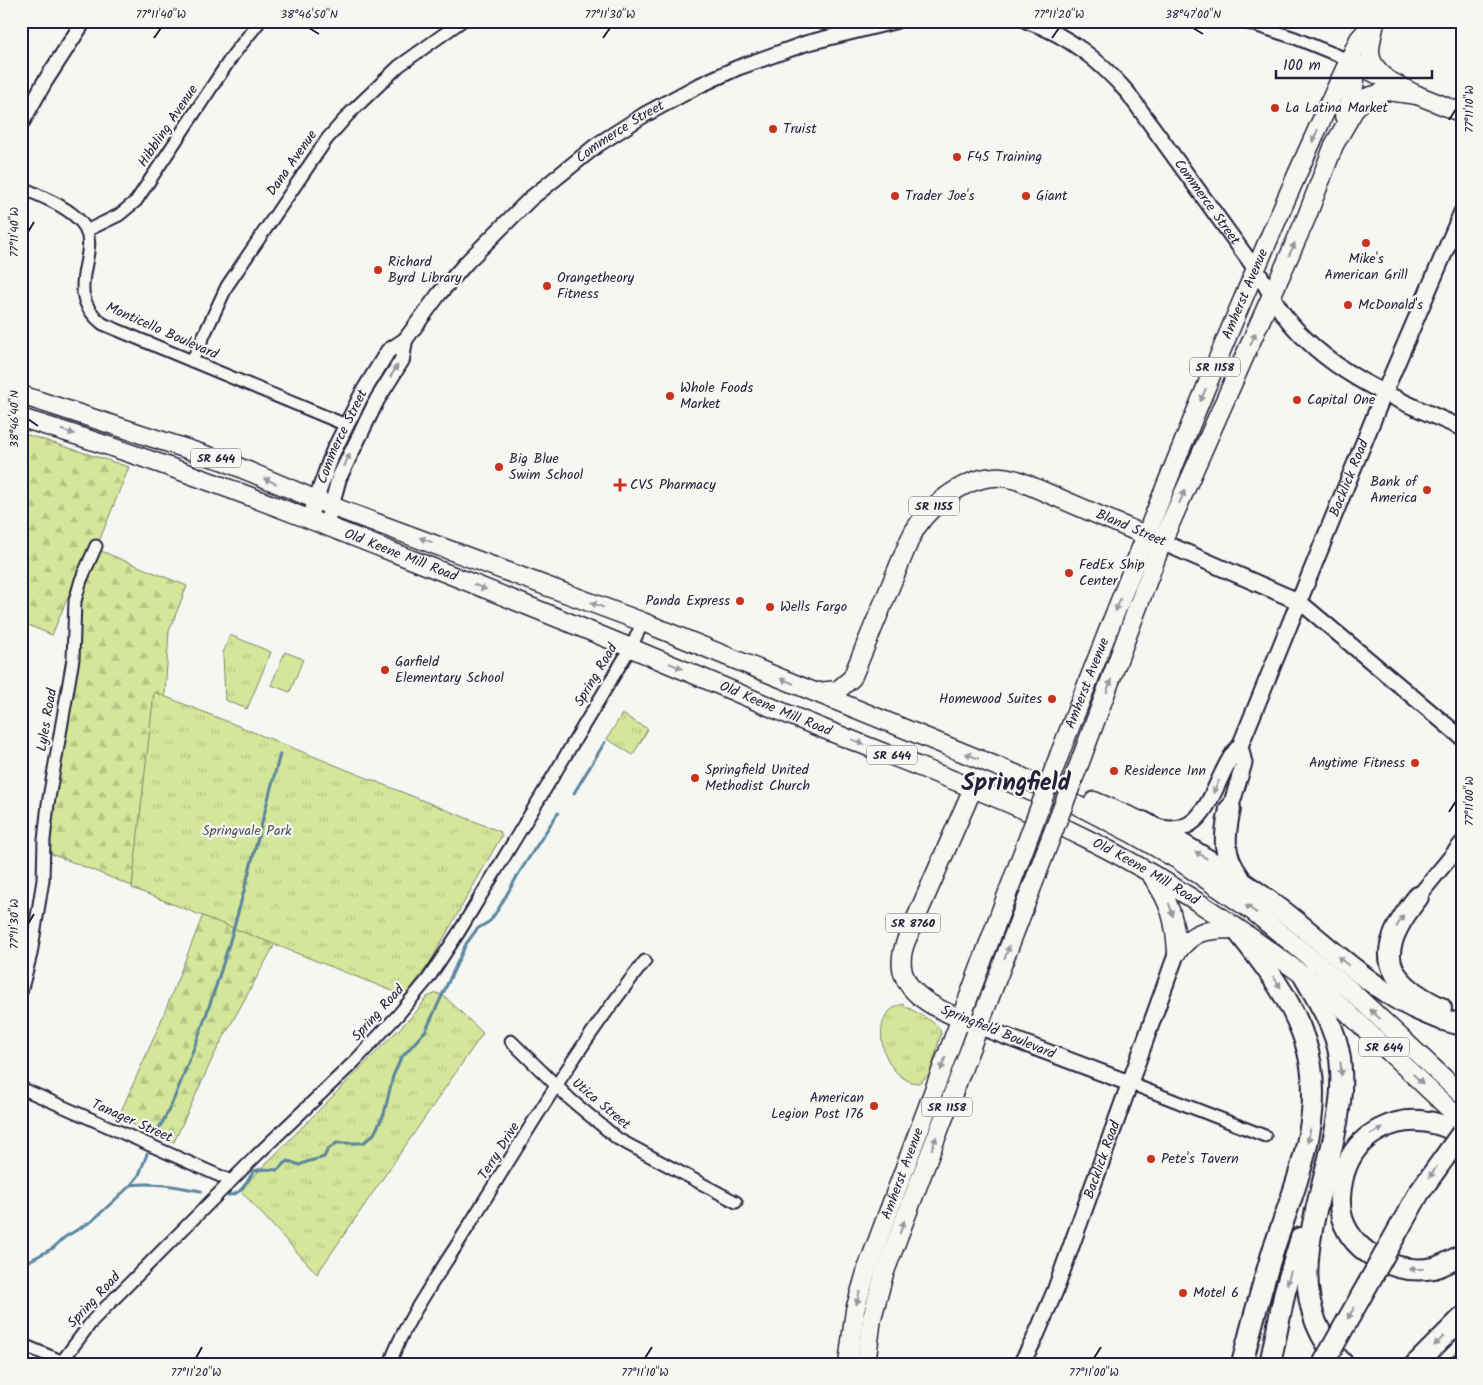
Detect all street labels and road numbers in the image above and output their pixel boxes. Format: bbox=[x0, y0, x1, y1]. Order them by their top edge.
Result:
street label: Hibbling Avenue bbox=[132, 80, 204, 172]
street label: Commerce Street bbox=[571, 95, 669, 169]
street label: Dana Avenue bbox=[261, 125, 323, 201]
street label: Commerce Street bbox=[1168, 154, 1246, 250]
street label: Amherst Avenue bbox=[1216, 245, 1274, 343]
street label: Monticello Boulevard bbox=[102, 296, 223, 366]
road number: SR 1158 bbox=[1190, 358, 1240, 377]
street label: Commerce Street bbox=[312, 385, 374, 487]
street label: Backlick Road bbox=[1324, 435, 1375, 520]
road number: SR 644 bbox=[191, 448, 241, 468]
road number: SR 1155 bbox=[909, 496, 959, 516]
street label: Bland Street bbox=[1092, 503, 1170, 553]
street label: Old Keene Mill Road bbox=[341, 523, 462, 588]
street label: Amherst Avenue bbox=[1060, 634, 1116, 732]
street label: Spring Road bbox=[569, 639, 624, 711]
street label: Old Keene Mill Road bbox=[716, 675, 836, 743]
street label: Lyles Road bbox=[31, 686, 64, 753]
road number: SR 644 bbox=[867, 746, 917, 764]
street label: Old Keene Mill Road bbox=[1089, 832, 1204, 912]
road number: SR 8760 bbox=[886, 914, 940, 932]
street label: Spring Road bbox=[346, 979, 410, 1046]
street label: Springfield Boulevard bbox=[937, 999, 1059, 1065]
road number: SR 644 bbox=[1359, 1038, 1409, 1056]
street label: Utica Street bbox=[567, 1073, 636, 1136]
street label: Tanager Street bbox=[88, 1093, 177, 1149]
road number: SR 1158 bbox=[922, 1098, 972, 1116]
street label: Terry Drive bbox=[473, 1117, 526, 1184]
street label: Backlick Road bbox=[1078, 1117, 1127, 1202]
street label: Amherst Avenue bbox=[875, 1124, 930, 1223]
street label: Spring Road bbox=[62, 1266, 127, 1333]

